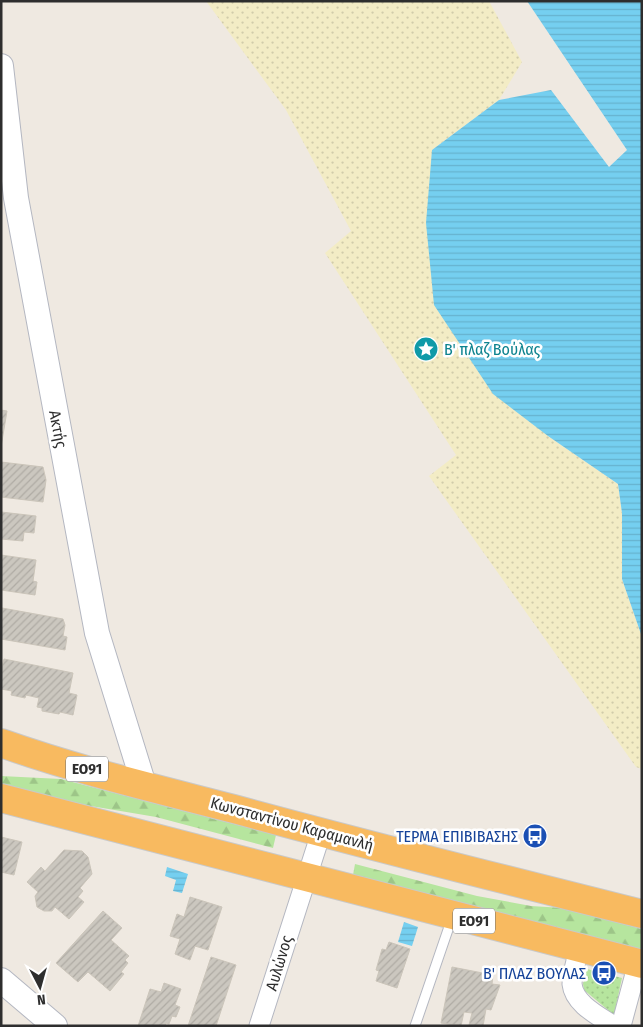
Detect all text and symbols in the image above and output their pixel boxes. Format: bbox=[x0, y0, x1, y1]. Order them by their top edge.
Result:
place icon: Β' πλαζ Βούλας bbox=[413, 336, 439, 362]
place label: Β' πλαζ Βούλας bbox=[444, 340, 541, 359]
street label: Ακτής bbox=[45, 409, 71, 450]
road number: ΕΟ91 bbox=[66, 756, 108, 782]
street label: Κωνσταντίνου Καραμανλή bbox=[209, 793, 375, 855]
bus stop icon: ΤΕΡΜΑ ΕΠΙΒΙΒΑΣΗΣ bbox=[522, 823, 548, 849]
place label: ΤΕΡΜΑ ΕΠΙΒΙΒΑΣΗΣ bbox=[396, 827, 518, 846]
road number: ΕΟ91 bbox=[453, 908, 495, 934]
street label: Αυλώνος bbox=[262, 933, 296, 993]
bus stop icon: Β' ΠΛΑΖ ΒΟΥΛΑΣ bbox=[591, 960, 617, 986]
north arrow bbox=[15, 962, 65, 1012]
place label: Β' ΠΛΑΖ ΒΟΥΛΑΣ bbox=[483, 964, 586, 983]
text: N bbox=[36, 991, 46, 1008]

